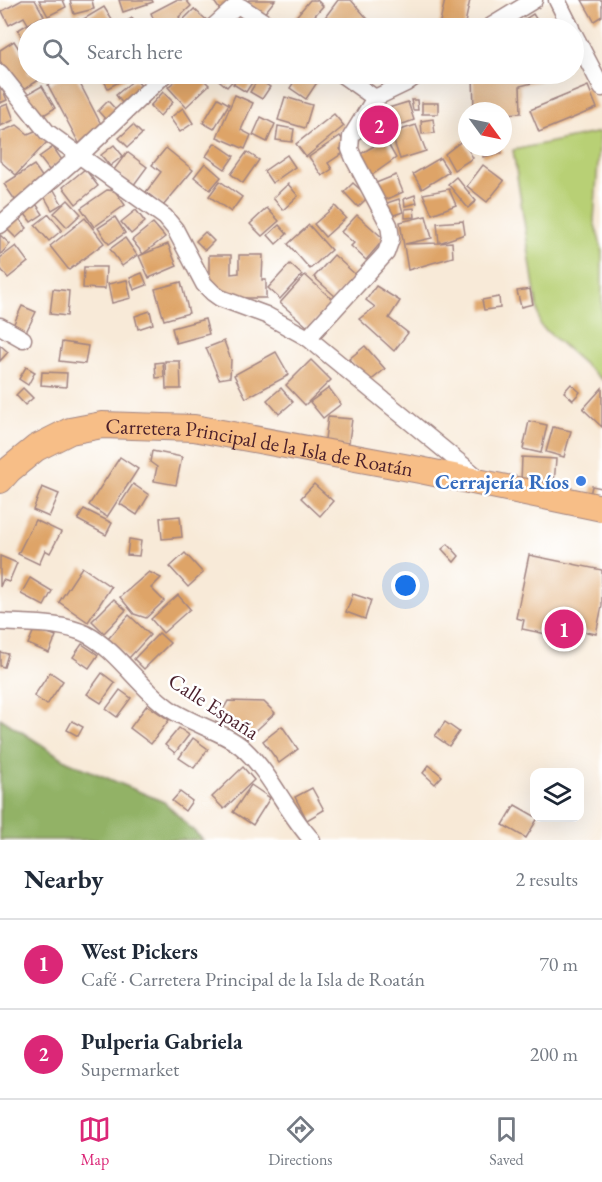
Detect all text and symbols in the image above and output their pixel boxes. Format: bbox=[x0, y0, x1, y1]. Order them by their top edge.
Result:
search box bbox=[18, 18, 584, 84]
icon: search bbox=[39, 35, 72, 68]
text: Search here bbox=[87, 37, 182, 66]
pin: 2 bbox=[360, 102, 398, 148]
north arrow bbox=[458, 102, 512, 156]
street label: Carretera Principal de la Isla de Roatán bbox=[105, 412, 416, 482]
place label: Cerrajería Ríos bbox=[435, 468, 569, 495]
marker: Cerrajería Ríos bbox=[574, 474, 588, 488]
your location bbox=[391, 571, 420, 600]
pin: 1 bbox=[544, 606, 584, 652]
street label: Calle España bbox=[164, 667, 265, 746]
map controls bbox=[530, 768, 584, 822]
button: layers bbox=[530, 768, 584, 822]
text: Nearby bbox=[24, 862, 104, 896]
text: 2 results bbox=[515, 866, 578, 892]
text: West Pickers bbox=[81, 937, 198, 966]
text: 1 bbox=[38, 951, 49, 977]
text: 70 m bbox=[539, 951, 578, 977]
text: Café · Carretera Principal de la Isla de Roatán bbox=[81, 966, 425, 992]
text: Pulperia Gabriela bbox=[81, 1027, 243, 1056]
text: 2 bbox=[38, 1041, 49, 1067]
text: 200 m bbox=[530, 1041, 578, 1067]
text: Supermarket bbox=[81, 1056, 179, 1082]
tab: Map bbox=[78, 1113, 111, 1170]
tab: Directions bbox=[268, 1113, 333, 1170]
tab: Saved bbox=[489, 1113, 524, 1170]

